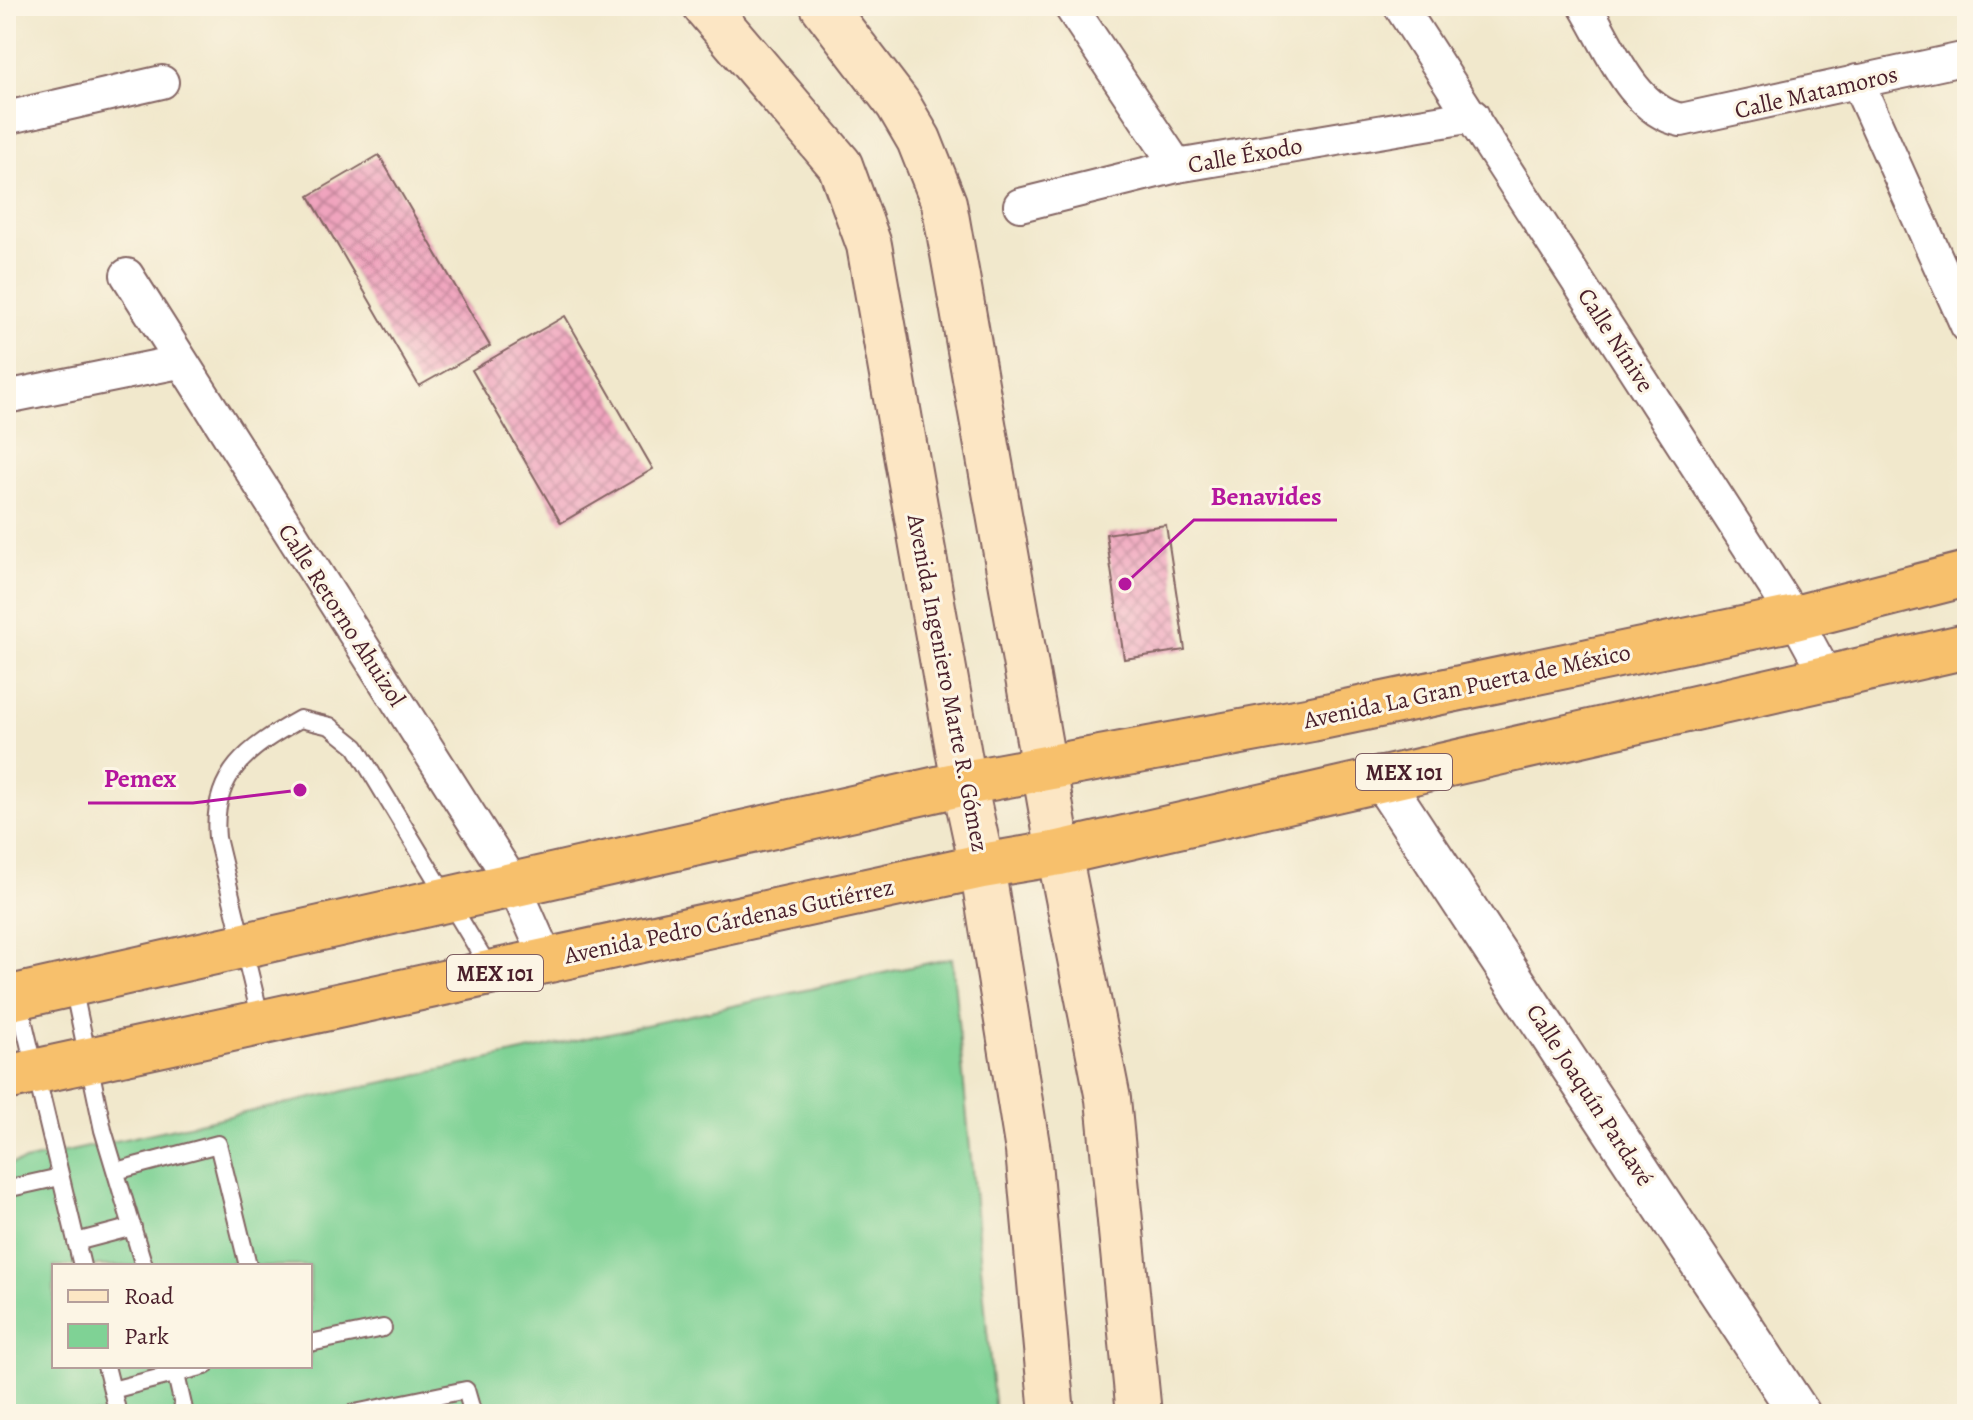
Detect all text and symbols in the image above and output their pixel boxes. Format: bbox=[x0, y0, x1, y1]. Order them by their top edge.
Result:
street label: Calle Matamoros bbox=[1731, 58, 1901, 126]
street label: Calle Éxodo bbox=[1185, 129, 1305, 181]
street label: Calle Nínive bbox=[1570, 282, 1662, 398]
callout: Benavides bbox=[1194, 470, 1337, 520]
text: Benavides bbox=[1210, 479, 1322, 514]
street label: Avenida Ingeniero Marte R. Gómez bbox=[899, 510, 996, 855]
street label: Calle Retorno Ahuizol bbox=[271, 517, 413, 713]
street label: Avenida La Gran Puerta de México bbox=[1300, 636, 1633, 737]
callout: Pemex bbox=[88, 753, 193, 803]
road number: MEX 101 bbox=[1356, 754, 1452, 790]
text: Pemex bbox=[104, 761, 176, 796]
street label: Avenida Pedro Cárdenas Gutiérrez bbox=[560, 870, 897, 972]
road number: MEX 101 bbox=[447, 955, 543, 991]
street label: Calle Joaquín Pardavé bbox=[1519, 998, 1661, 1192]
legend bbox=[52, 1264, 312, 1368]
text: Road bbox=[124, 1280, 174, 1312]
text: Park bbox=[124, 1320, 169, 1352]

